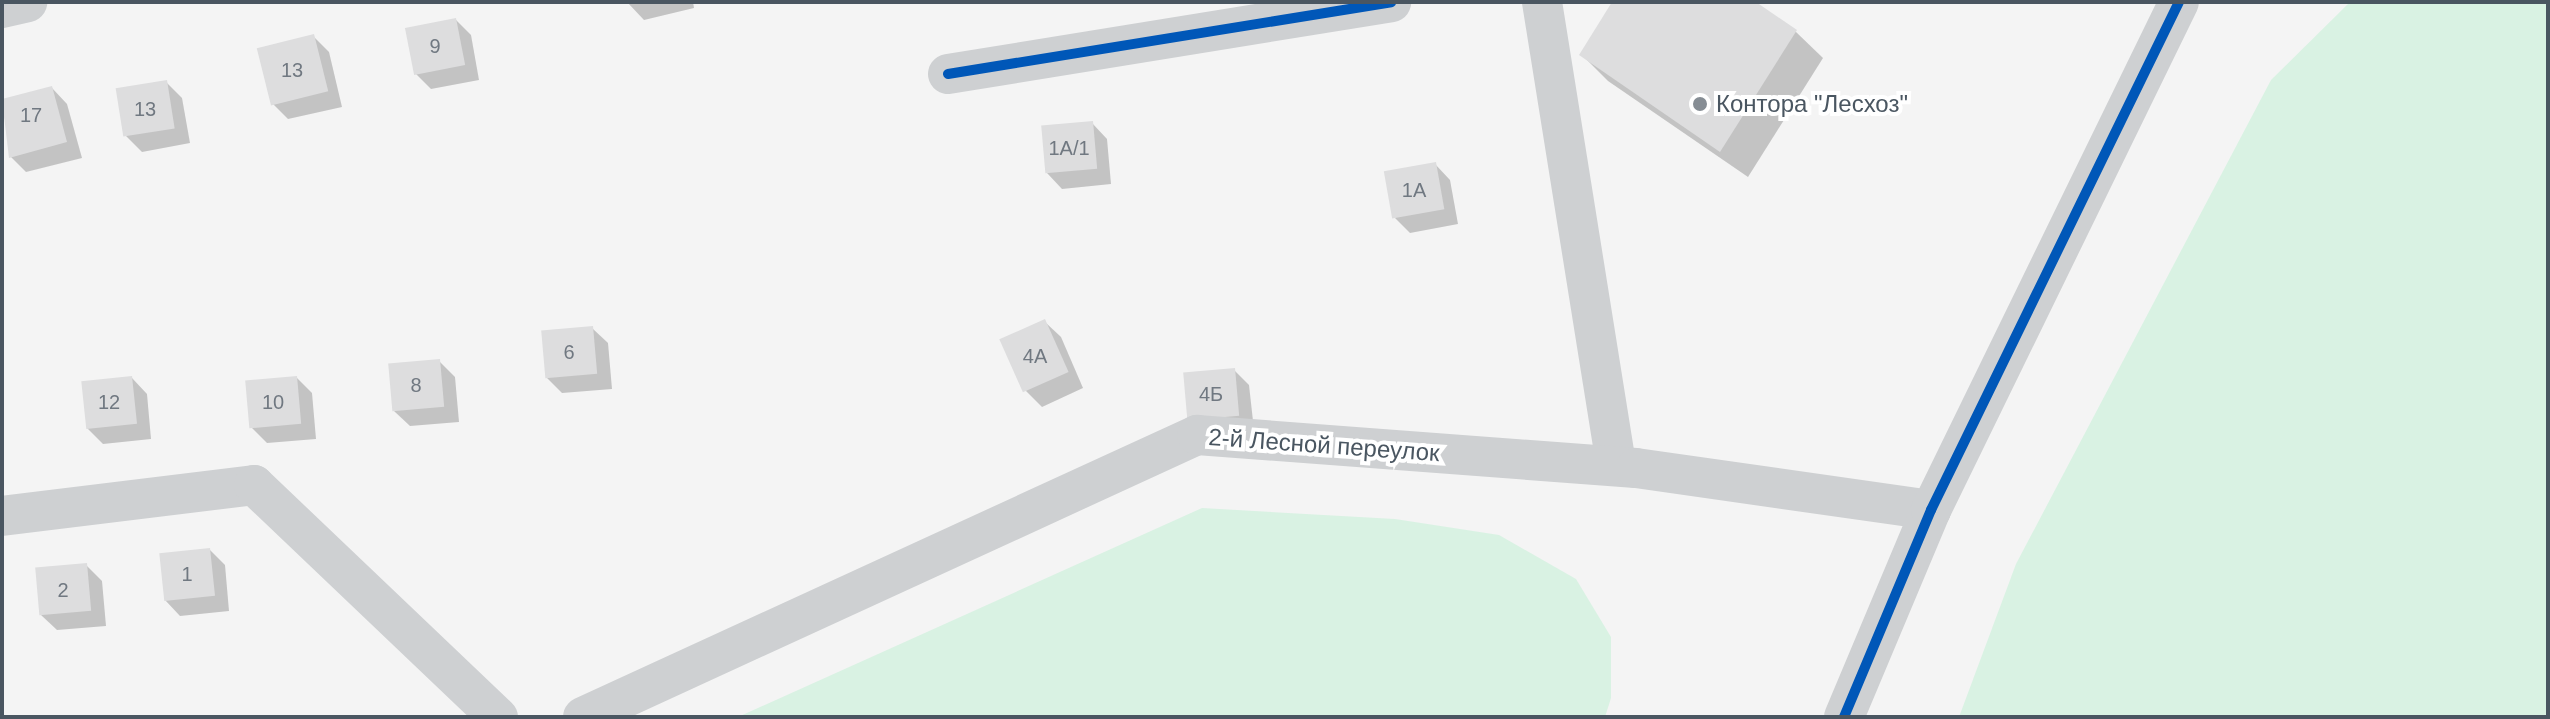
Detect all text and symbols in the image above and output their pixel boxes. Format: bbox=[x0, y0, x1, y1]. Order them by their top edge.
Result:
house number: 9 bbox=[429, 34, 441, 58]
house number: 13 bbox=[281, 58, 303, 82]
place label: Контора "Лесхоз" bbox=[1716, 90, 1908, 118]
marker: Контора "Лесхоз" bbox=[1691, 95, 1709, 113]
house number: 13 bbox=[134, 97, 156, 121]
house number: 17 bbox=[20, 103, 42, 127]
house number: 1А/1 bbox=[1048, 136, 1090, 160]
house number: 1А bbox=[1402, 178, 1426, 202]
house number: 6 bbox=[563, 340, 575, 364]
house number: 4А bbox=[1023, 344, 1047, 368]
house number: 8 bbox=[410, 373, 422, 397]
house number: 4Б bbox=[1199, 382, 1223, 406]
house number: 12 bbox=[98, 390, 120, 414]
house number: 10 bbox=[262, 390, 284, 414]
street label: 2-й Лесной переулок bbox=[1208, 423, 1440, 467]
house number: 1 bbox=[181, 562, 193, 586]
house number: 2 bbox=[57, 578, 69, 602]

